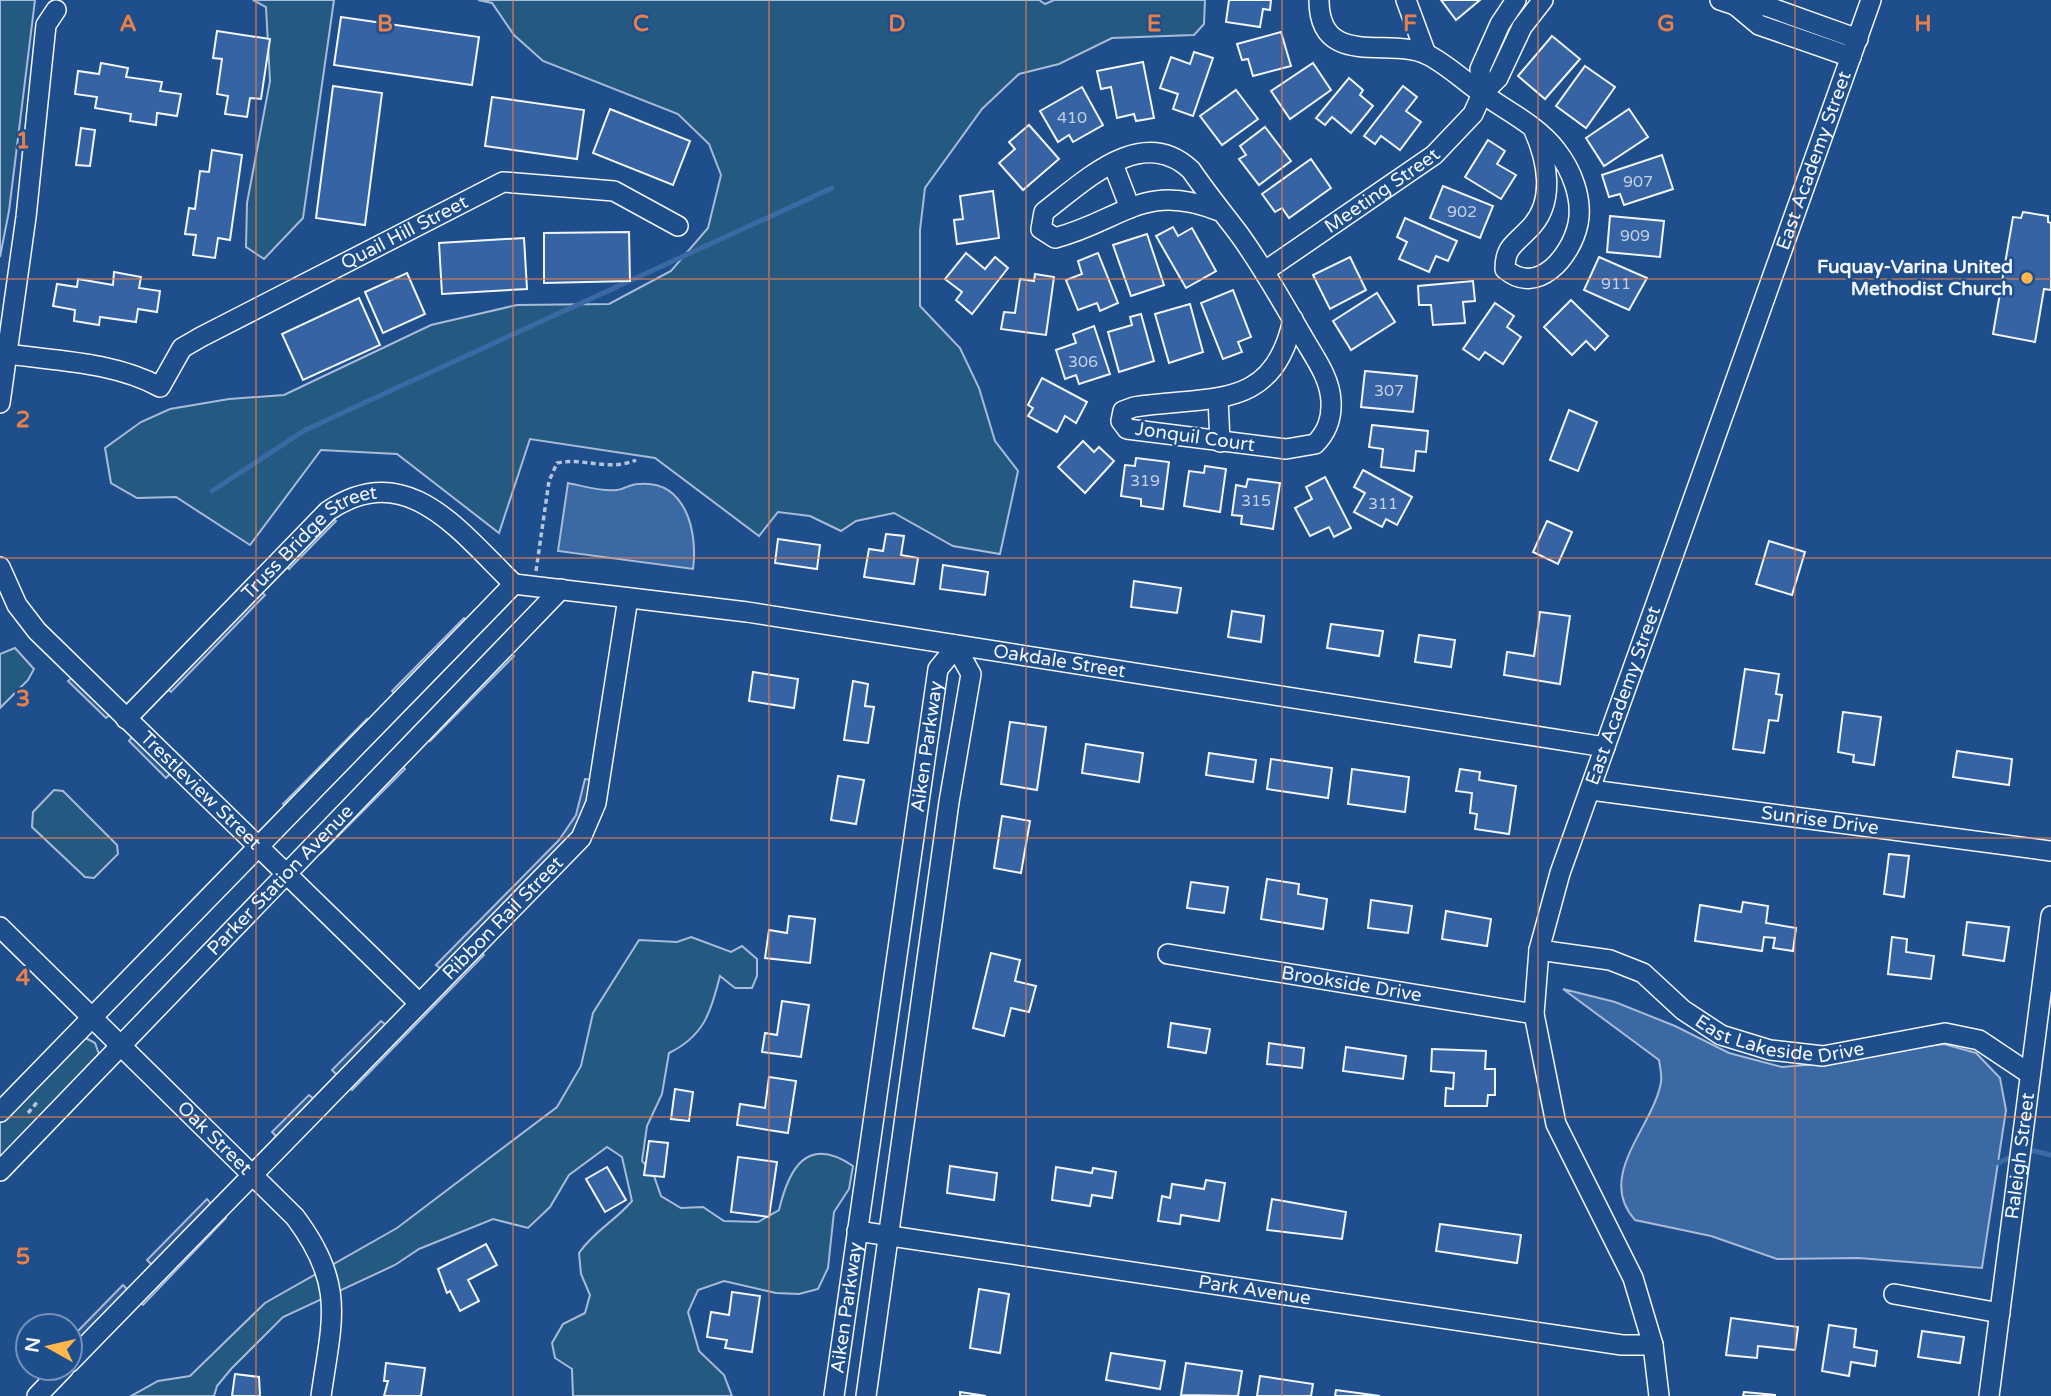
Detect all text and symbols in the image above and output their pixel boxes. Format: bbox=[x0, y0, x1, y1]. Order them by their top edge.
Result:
text: A bbox=[119, 10, 137, 38]
text: B bbox=[377, 10, 393, 38]
text: C bbox=[633, 10, 649, 38]
text: D bbox=[888, 10, 906, 38]
text: E bbox=[1147, 10, 1161, 38]
text: F bbox=[1403, 10, 1417, 38]
text: G bbox=[1657, 10, 1675, 38]
text: H bbox=[1914, 10, 1932, 38]
street label: East Academy Street bbox=[1772, 68, 1856, 253]
house number: 410 bbox=[1057, 108, 1087, 128]
text: 1 bbox=[16, 127, 30, 155]
street label: Meeting Street bbox=[1320, 144, 1445, 238]
house number: 907 bbox=[1623, 172, 1653, 192]
street label: Quail Hill Street bbox=[337, 191, 472, 274]
house number: 902 bbox=[1447, 202, 1477, 222]
house number: 909 bbox=[1620, 226, 1650, 246]
place label: Fuquay-Varina United Methodist Church bbox=[1817, 256, 2013, 300]
marker: Fuquay-Varina United Methodist Church bbox=[2019, 270, 2035, 286]
house number: 911 bbox=[1601, 274, 1631, 294]
house number: 306 bbox=[1068, 352, 1098, 372]
house number: 307 bbox=[1374, 381, 1404, 401]
text: 2 bbox=[16, 406, 30, 434]
street label: Jonquil Court bbox=[1134, 418, 1256, 456]
house number: 319 bbox=[1130, 471, 1160, 491]
street label: Truss Bridge Street bbox=[237, 481, 378, 604]
house number: 315 bbox=[1241, 491, 1271, 511]
house number: 311 bbox=[1368, 494, 1398, 514]
street label: East Academy Street bbox=[1581, 603, 1665, 788]
street label: Oakdale Street bbox=[992, 640, 1127, 682]
street label: Aiken Parkway bbox=[907, 679, 947, 814]
text: 3 bbox=[16, 685, 30, 713]
street label: Trestleview Street bbox=[136, 727, 266, 854]
street label: Parker Station Avenue bbox=[203, 800, 358, 960]
street label: Sunrise Drive bbox=[1760, 802, 1880, 839]
street label: Ribbon Rail Street bbox=[438, 852, 568, 984]
street label: Brookside Drive bbox=[1280, 962, 1423, 1006]
text: 4 bbox=[16, 964, 31, 992]
street label: East Lakeside Drive bbox=[1691, 1010, 1866, 1068]
street label: Raleigh Street bbox=[2001, 1091, 2039, 1221]
street label: Oak Street bbox=[173, 1097, 256, 1179]
street label: Aiken Parkway bbox=[826, 1241, 867, 1375]
text: 5 bbox=[16, 1243, 30, 1271]
street label: Park Avenue bbox=[1197, 1271, 1312, 1310]
north arrow bbox=[14, 1312, 84, 1382]
text: N bbox=[21, 1336, 45, 1354]

